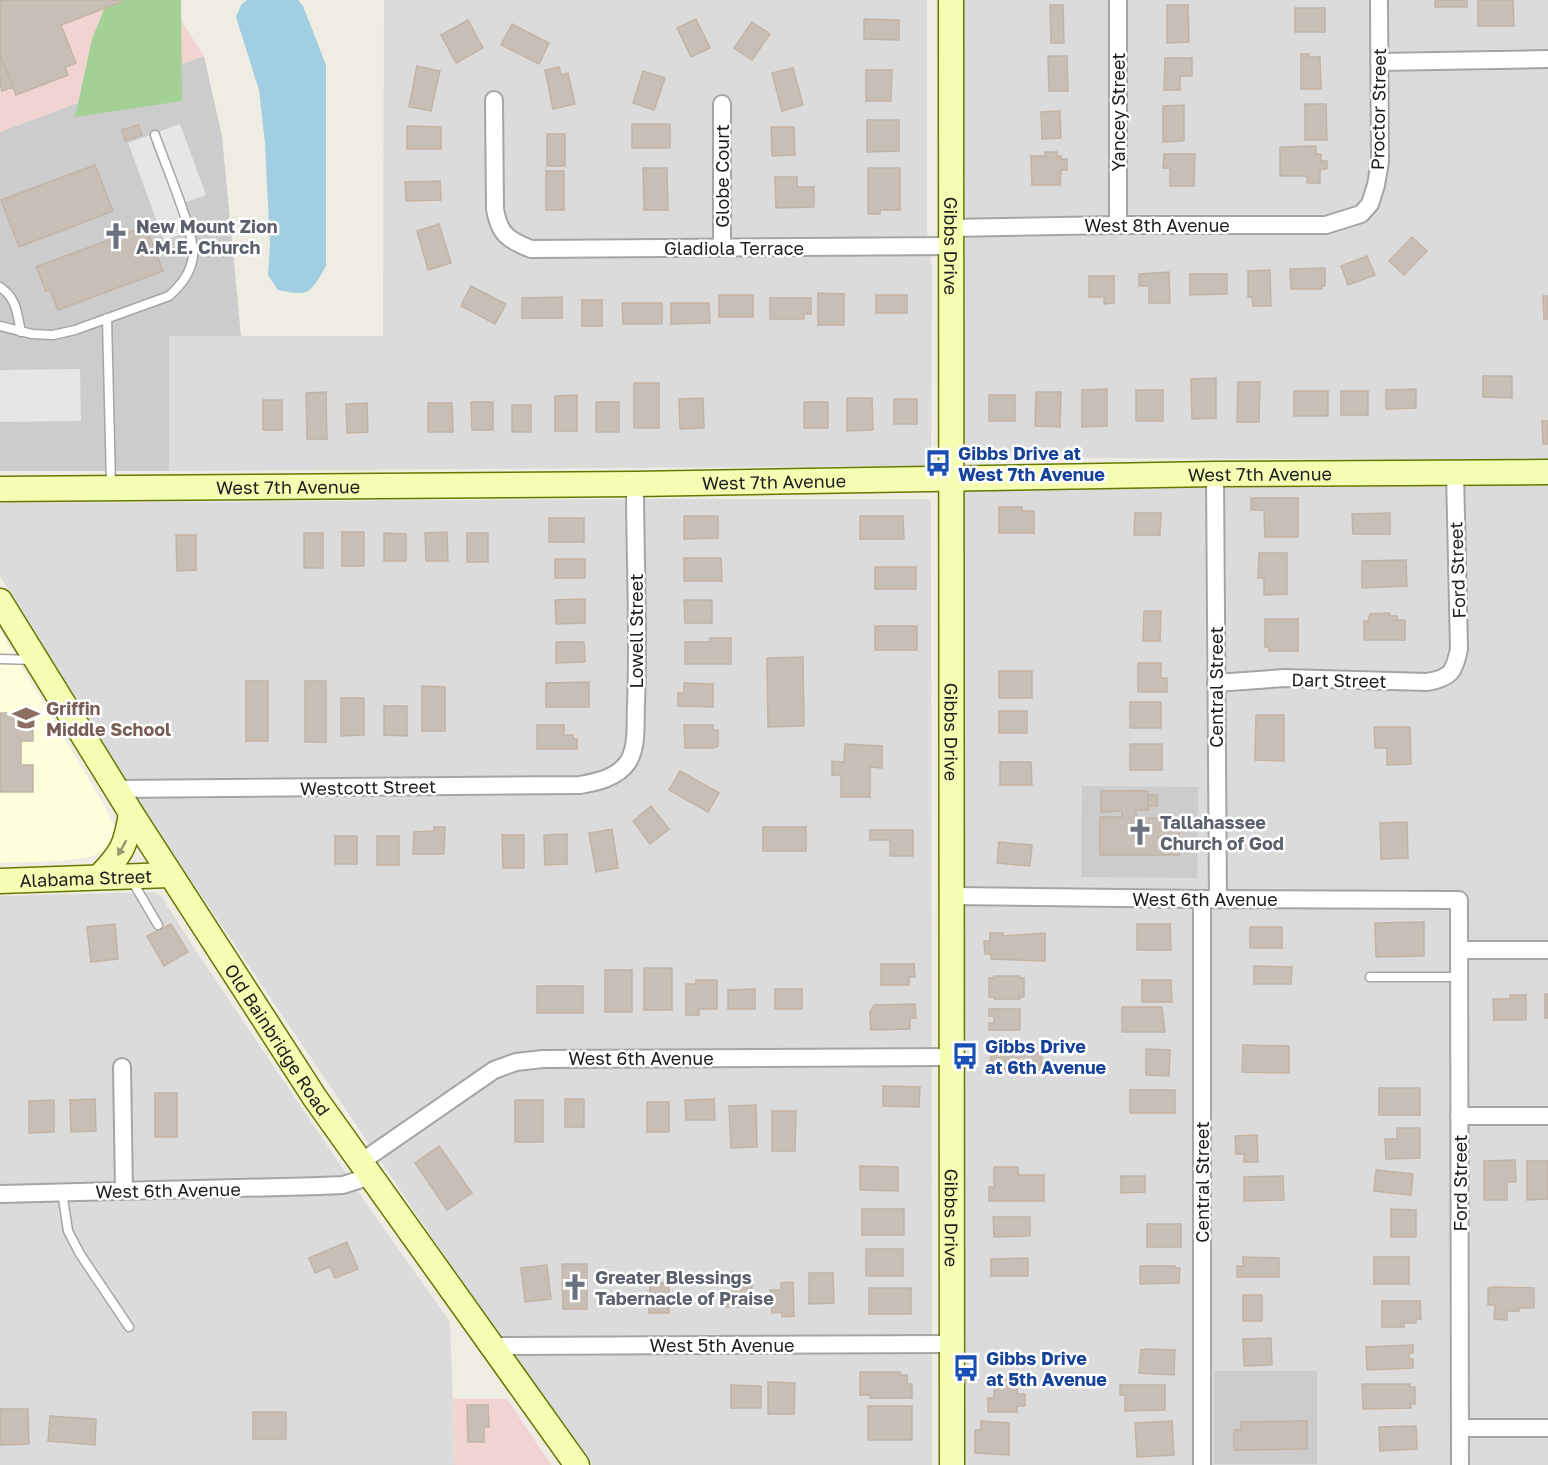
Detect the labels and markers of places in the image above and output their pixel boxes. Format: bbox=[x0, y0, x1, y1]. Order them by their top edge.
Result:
place label: New Mount Zion A.M.E. Church bbox=[136, 215, 278, 258]
church icon: New Mount Zion A.M.E. Church bbox=[101, 221, 131, 251]
place label: Gibbs Drive at West 7th Avenue bbox=[958, 442, 1105, 485]
bus stop icon: Gibbs Drive at West 7th Avenue bbox=[923, 448, 953, 478]
place label: Griffin Middle School bbox=[46, 697, 171, 740]
school or university icon: Griffin Middle School bbox=[11, 703, 41, 733]
place label: Tallahassee Church of God bbox=[1160, 811, 1284, 854]
church icon: Tallahassee Church of God bbox=[1125, 817, 1155, 847]
place label: Gibbs Drive at 6th Avenue bbox=[985, 1035, 1107, 1078]
bus stop icon: Gibbs Drive at 6th Avenue bbox=[950, 1041, 980, 1071]
place label: Greater Blessings Tabernacle of Praise bbox=[595, 1266, 774, 1309]
church icon: Greater Blessings Tabernacle of Praise bbox=[560, 1272, 590, 1302]
place label: Gibbs Drive at 5th Avenue bbox=[986, 1347, 1107, 1390]
bus stop icon: Gibbs Drive at 5th Avenue bbox=[951, 1353, 981, 1383]

